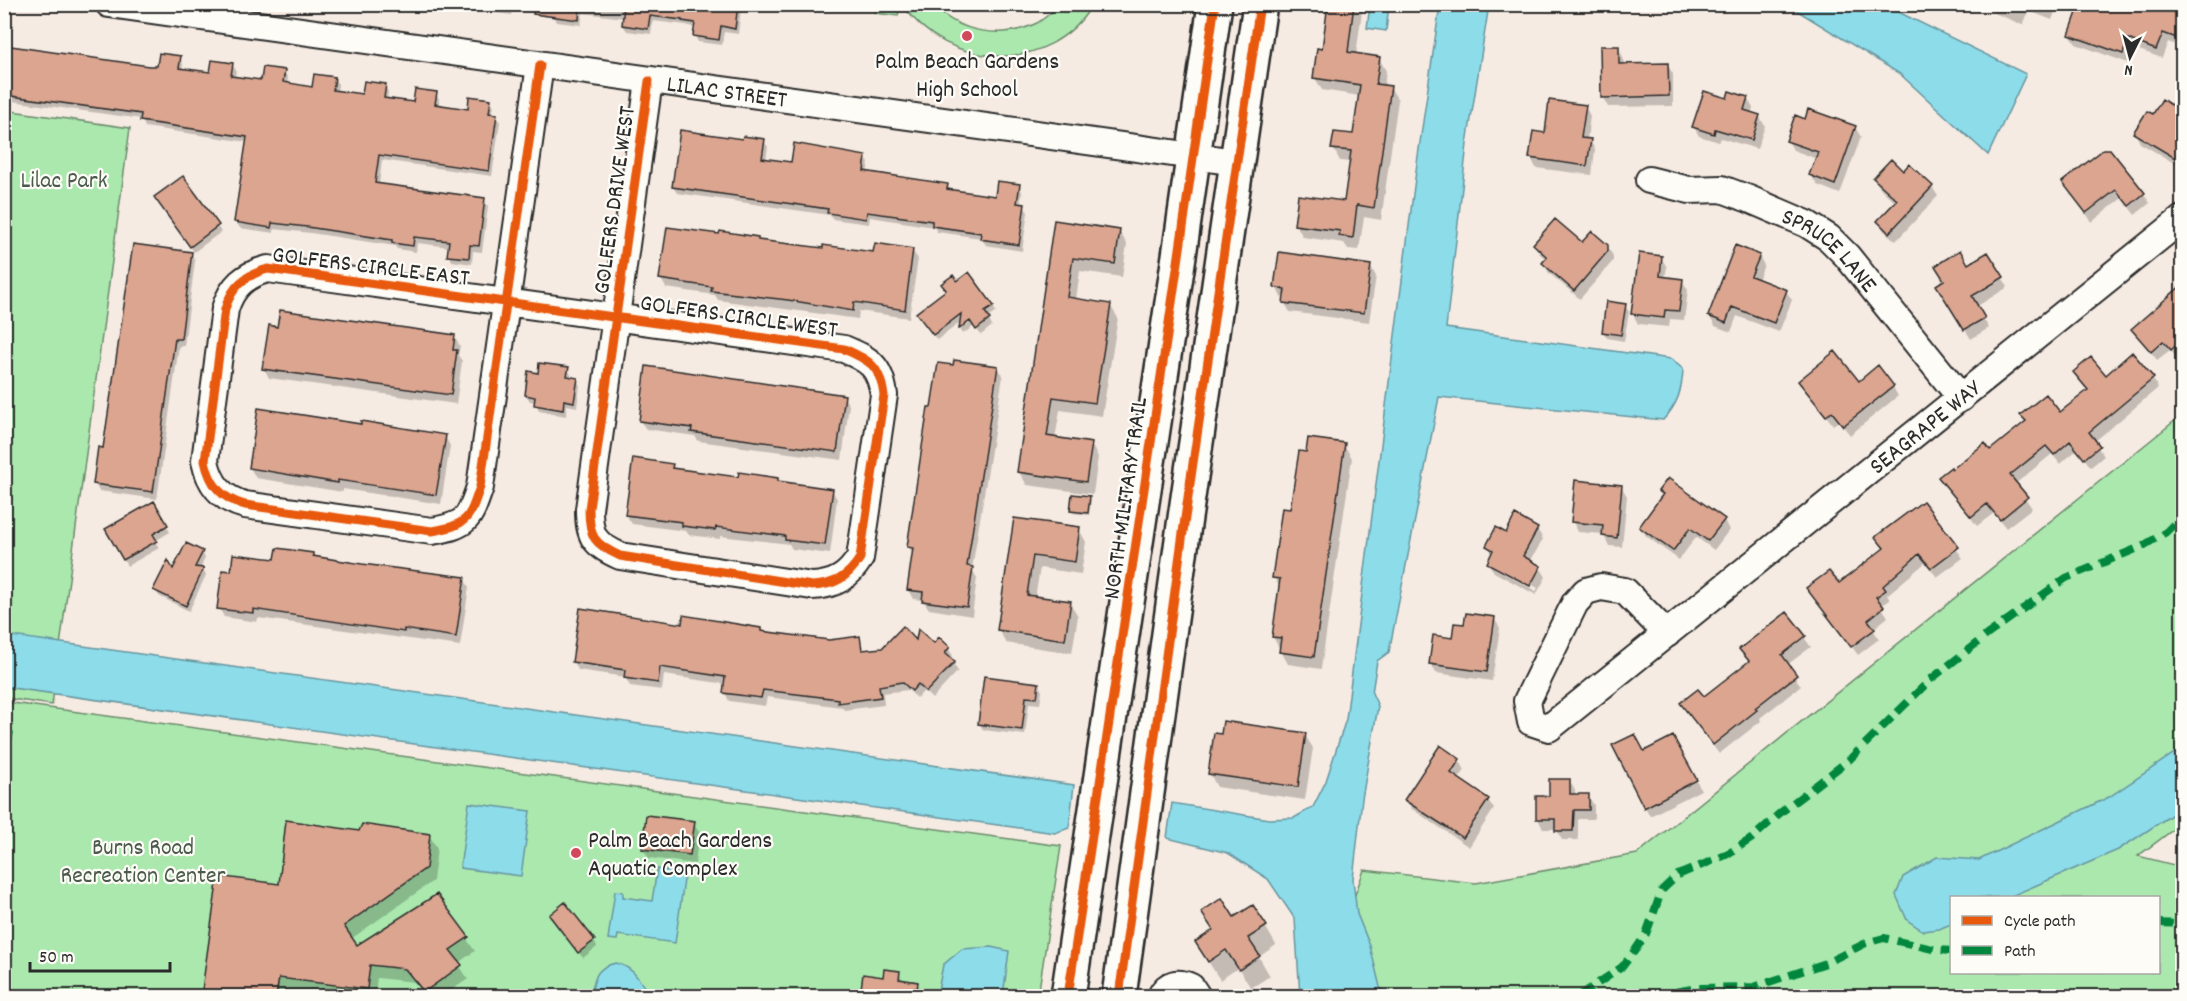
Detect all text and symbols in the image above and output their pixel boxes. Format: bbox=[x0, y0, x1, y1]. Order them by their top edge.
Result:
north arrow bbox=[2100, 27, 2160, 87]
marker: Palm Beach Gardens High School bbox=[960, 29, 974, 43]
place label: Palm Beach Gardens High School bbox=[875, 46, 1059, 108]
text: N bbox=[2123, 58, 2134, 81]
street label: LILAC STREET bbox=[664, 68, 789, 119]
street label: GOLFERS DRIVE WEST bbox=[586, 104, 646, 297]
park label: Lilac Park bbox=[20, 165, 108, 199]
street label: SPRUCE LANE bbox=[1776, 201, 1884, 301]
street label: GOLFERS CIRCLE EAST bbox=[270, 239, 472, 297]
street label: GOLFERS CIRCLE WEST bbox=[638, 287, 840, 349]
street label: SEAGRAPE WAY bbox=[1863, 373, 1990, 484]
street label: NORTH MILITARY TRAIL bbox=[1096, 395, 1158, 602]
place label: Palm Beach Gardens Aquatic Complex bbox=[588, 825, 772, 887]
park label: Burns Road Recreation Center bbox=[61, 832, 226, 894]
marker: Palm Beach Gardens Aquatic Complex bbox=[569, 846, 583, 860]
legend bbox=[1950, 896, 2160, 974]
text: Cycle path bbox=[2004, 910, 2075, 935]
scale bar bbox=[30, 935, 170, 973]
text: Path bbox=[2004, 940, 2036, 965]
text: 50 m bbox=[39, 946, 74, 971]

